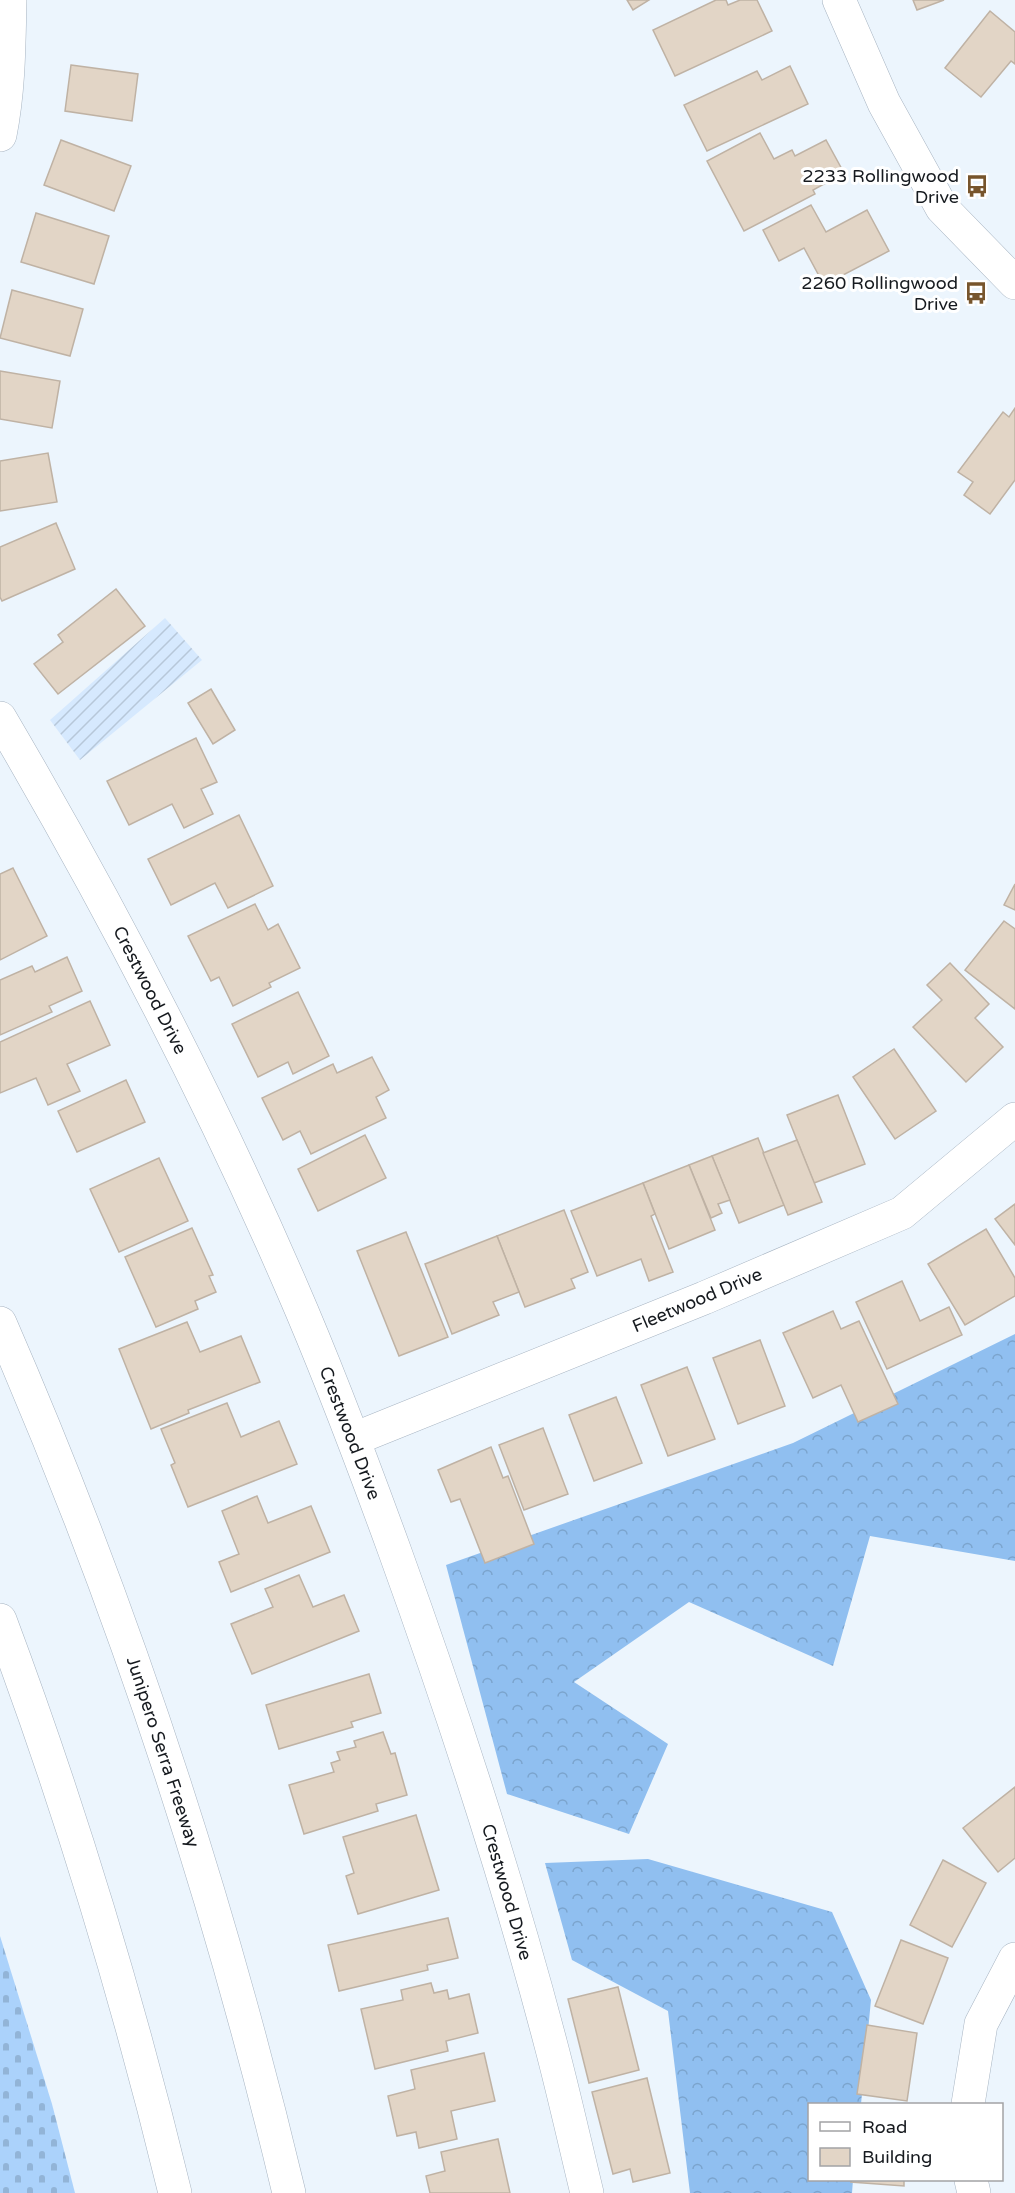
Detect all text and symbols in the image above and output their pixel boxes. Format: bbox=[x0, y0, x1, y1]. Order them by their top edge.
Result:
place label: 2233 Rollingwood Drive bbox=[802, 165, 959, 208]
bus stop icon: 2233 Rollingwood Drive bbox=[964, 173, 990, 199]
place label: 2260 Rollingwood Drive bbox=[801, 272, 958, 315]
bus stop icon: 2260 Rollingwood Drive bbox=[963, 280, 989, 306]
street label: Crestwood Drive bbox=[108, 922, 192, 1058]
street label: Fleetwood Drive bbox=[629, 1263, 765, 1337]
street label: Crestwood Drive bbox=[314, 1363, 386, 1503]
street label: Junipero Serra Freeway bbox=[122, 1654, 204, 1851]
street label: Crestwood Drive bbox=[477, 1821, 537, 1963]
legend bbox=[808, 2103, 1003, 2181]
text: Road bbox=[862, 2116, 907, 2138]
text: Building bbox=[862, 2146, 932, 2168]

